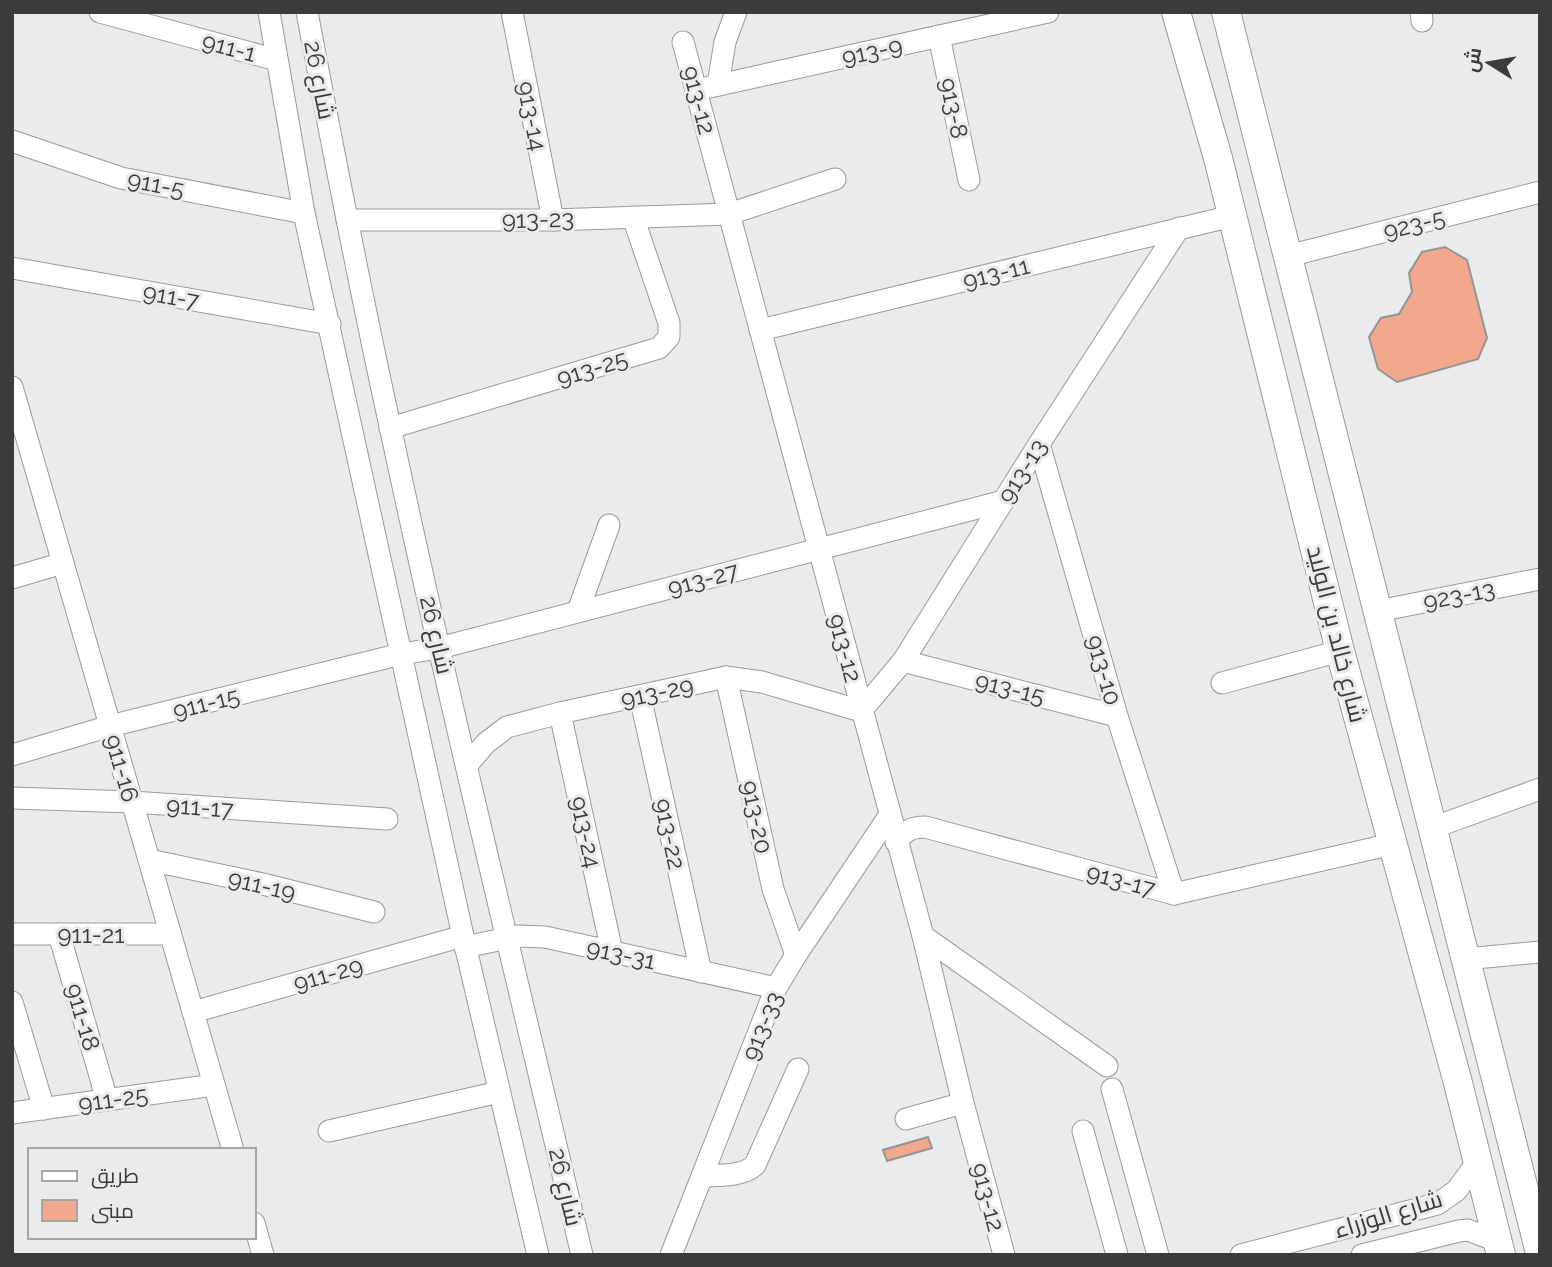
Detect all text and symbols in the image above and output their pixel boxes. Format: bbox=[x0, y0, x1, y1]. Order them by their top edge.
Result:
street label: 911-1 bbox=[199, 26, 259, 68]
north arrow bbox=[1454, 28, 1524, 98]
street label: 913-9 bbox=[839, 30, 905, 72]
street label: شارع 26 bbox=[296, 38, 342, 122]
text: ش bbox=[1459, 46, 1486, 74]
street label: 913-12 bbox=[676, 62, 722, 138]
street label: 913-8 bbox=[933, 75, 975, 141]
street label: 913-14 bbox=[511, 79, 553, 153]
street label: 911-5 bbox=[125, 164, 187, 204]
street label: 923-5 bbox=[1380, 202, 1448, 246]
street label: 913-23 bbox=[501, 204, 575, 234]
street label: 913-11 bbox=[960, 251, 1032, 295]
street label: 911-7 bbox=[141, 277, 201, 315]
street label: 913-25 bbox=[553, 343, 631, 393]
street label: 913-13 bbox=[991, 434, 1053, 508]
street label: شارع خالد بن الوليد bbox=[1299, 543, 1373, 726]
street label: 913-27 bbox=[664, 556, 742, 602]
street label: 923-13 bbox=[1421, 574, 1497, 616]
street label: شارع 26 bbox=[412, 593, 460, 677]
street label: 913-12 bbox=[822, 610, 868, 686]
street label: 913-10 bbox=[1080, 631, 1128, 709]
street label: 913-15 bbox=[972, 665, 1048, 711]
street label: 913-29 bbox=[618, 670, 696, 714]
street label: 911-15 bbox=[170, 681, 242, 725]
street label: 911-16 bbox=[99, 731, 145, 805]
street label: 913-20 bbox=[735, 778, 779, 856]
street label: 911-17 bbox=[165, 790, 235, 824]
street label: 913-24 bbox=[564, 793, 608, 871]
street label: 913-22 bbox=[648, 796, 692, 872]
street label: 913-17 bbox=[1083, 857, 1159, 903]
street label: 911-19 bbox=[225, 863, 299, 907]
street label: 911-21 bbox=[57, 920, 125, 949]
street label: 913-31 bbox=[584, 933, 658, 975]
street label: 911-29 bbox=[290, 950, 366, 998]
street label: 911-18 bbox=[60, 980, 106, 1054]
street label: 913-33 bbox=[735, 987, 789, 1065]
street label: 911-25 bbox=[76, 1080, 150, 1118]
street label: شارع 26 bbox=[541, 1145, 589, 1229]
legend bbox=[28, 1148, 256, 1239]
street label: 913-12 bbox=[965, 1159, 1011, 1235]
text: طريق bbox=[91, 1163, 139, 1189]
street label: شارع الوزراء bbox=[1330, 1184, 1446, 1246]
text: مبنى bbox=[91, 1198, 134, 1224]

